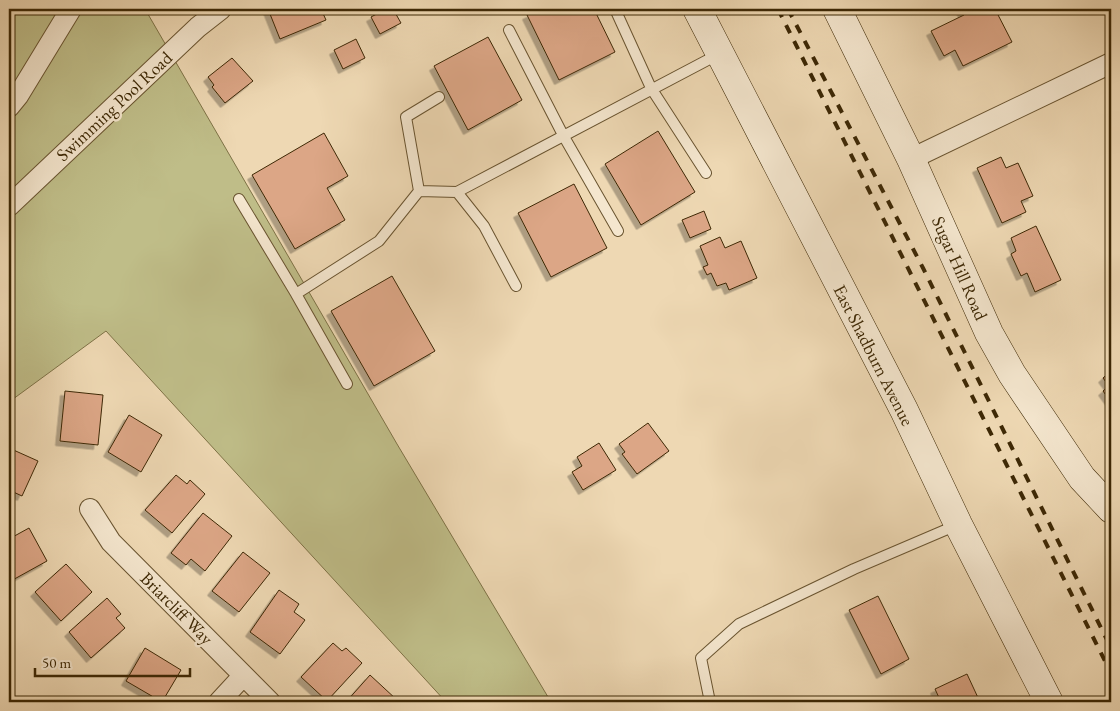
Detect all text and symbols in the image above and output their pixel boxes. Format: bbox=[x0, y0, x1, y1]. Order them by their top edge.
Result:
street label: Swimming Pool Road bbox=[51, 46, 178, 166]
street label: Sugar Hill Road bbox=[927, 212, 994, 324]
street label: East Shadburn Avenue bbox=[828, 281, 920, 429]
street label: Briarcliff Way bbox=[136, 567, 218, 649]
scale bar bbox=[35, 646, 190, 678]
text: 50 m bbox=[42, 653, 71, 672]

